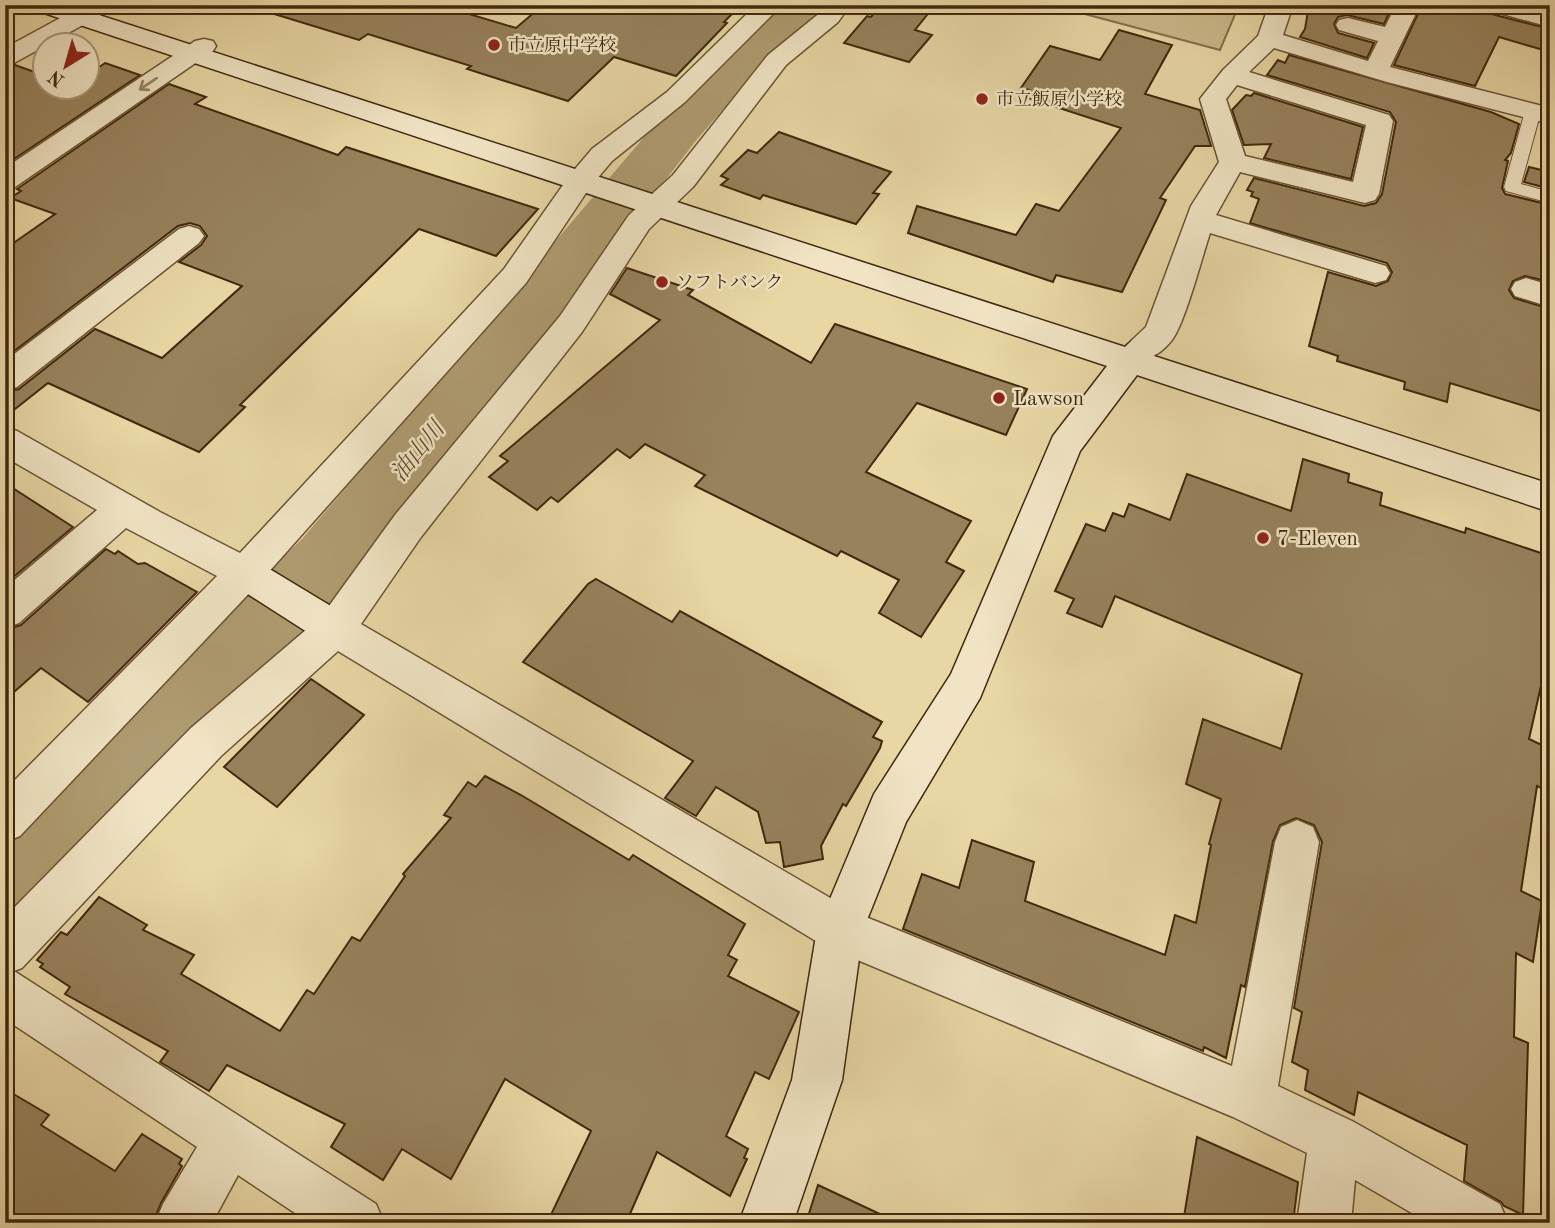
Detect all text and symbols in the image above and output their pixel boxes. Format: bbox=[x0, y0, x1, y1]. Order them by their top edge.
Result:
north arrow bbox=[32, 32, 102, 102]
place label: 市立原中学校 bbox=[508, 35, 616, 55]
marker: 市立原中学校 bbox=[486, 37, 502, 53]
text: N bbox=[45, 65, 69, 90]
one-way arrow bbox=[139, 77, 158, 91]
place label: 市立飯原小学校 bbox=[996, 89, 1122, 109]
marker: 市立飯原小学校 bbox=[974, 91, 990, 107]
marker: ソフトバンク bbox=[654, 274, 670, 290]
place label: ソフトバンク bbox=[676, 274, 783, 292]
place label: Lawson bbox=[1013, 389, 1084, 410]
marker: Lawson bbox=[991, 390, 1007, 406]
water label: 油山川 bbox=[386, 414, 451, 486]
place label: 7-Eleven bbox=[1277, 529, 1358, 550]
marker: 7-Eleven bbox=[1255, 530, 1271, 546]

